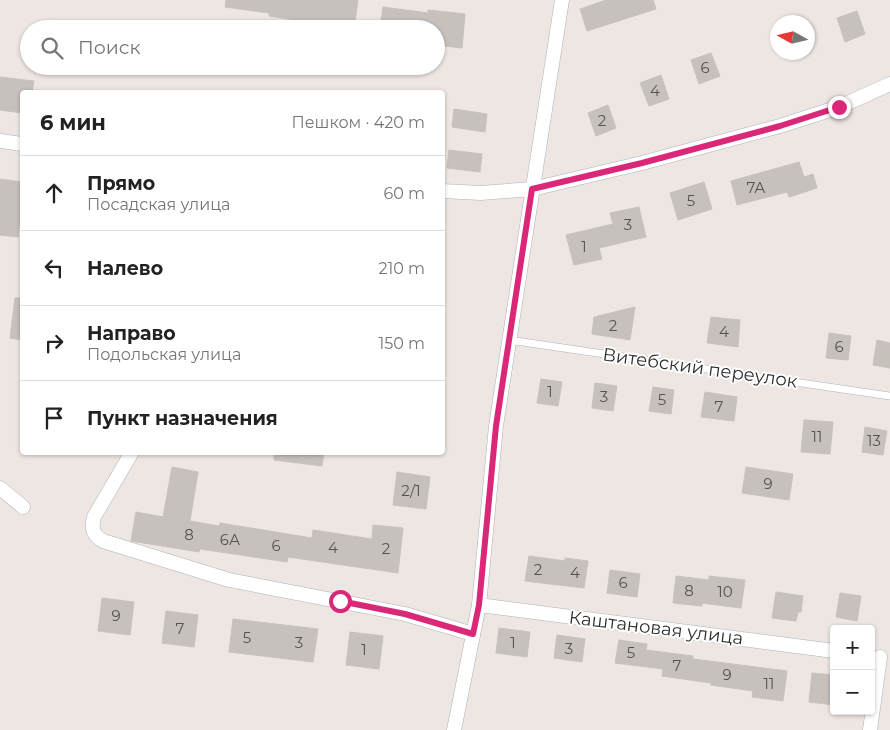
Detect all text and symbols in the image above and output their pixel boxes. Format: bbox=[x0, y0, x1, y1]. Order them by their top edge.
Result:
north arrow bbox=[770, 15, 815, 60]
search box bbox=[20, 20, 445, 75]
icon: search bbox=[38, 34, 66, 62]
text: Поиск bbox=[78, 36, 141, 59]
house number: 6 bbox=[700, 58, 710, 77]
house number: 4 bbox=[650, 81, 660, 100]
route end bbox=[828, 96, 851, 119]
text: 6 мин bbox=[40, 110, 106, 135]
house number: 2 bbox=[598, 111, 606, 130]
text: Пешком · 420 m bbox=[291, 113, 425, 132]
text: Прямо bbox=[87, 172, 155, 195]
house number: 7А bbox=[746, 178, 766, 197]
icon: ahead bbox=[40, 179, 68, 207]
text: 60 m bbox=[383, 184, 425, 203]
house number: 5 bbox=[687, 191, 695, 210]
text: Посадская улица bbox=[87, 195, 230, 214]
house number: 3 bbox=[624, 215, 632, 234]
house number: 1 bbox=[581, 237, 587, 256]
icon: left bbox=[40, 254, 68, 282]
text: Налево bbox=[87, 257, 163, 280]
text: 210 m bbox=[378, 259, 425, 278]
house number: 2 bbox=[609, 316, 617, 335]
text: Направо bbox=[87, 322, 176, 345]
house number: 4 bbox=[719, 322, 729, 341]
icon: right bbox=[40, 329, 68, 357]
text: 150 m bbox=[378, 334, 425, 353]
house number: 6 bbox=[834, 337, 844, 356]
street label: Витебский переулок bbox=[601, 343, 799, 393]
text: Подольская улица bbox=[87, 345, 241, 364]
house number: 1 bbox=[547, 382, 553, 401]
house number: 3 bbox=[600, 387, 608, 406]
house number: 5 bbox=[658, 390, 666, 409]
house number: 7 bbox=[715, 397, 724, 416]
icon: arrive bbox=[40, 404, 68, 432]
text: Пункт назначения bbox=[87, 407, 278, 430]
house number: 11 bbox=[812, 427, 822, 446]
house number: 13 bbox=[867, 431, 881, 450]
house number: 9 bbox=[763, 474, 773, 493]
house number: 2/1 bbox=[401, 481, 421, 500]
house number: 8 bbox=[184, 525, 194, 544]
house number: 6А bbox=[220, 530, 240, 549]
house number: 6 bbox=[271, 536, 281, 555]
house number: 4 bbox=[328, 538, 338, 557]
house number: 2 bbox=[382, 539, 390, 558]
house number: 2 bbox=[534, 560, 542, 579]
house number: 4 bbox=[570, 563, 580, 582]
house number: 6 bbox=[618, 573, 628, 592]
house number: 8 bbox=[684, 581, 694, 600]
house number: 10 bbox=[717, 582, 733, 601]
route start bbox=[329, 590, 352, 613]
house number: 9 bbox=[111, 606, 121, 625]
street label: Каштановая улица bbox=[568, 606, 744, 650]
house number: 7 bbox=[176, 619, 185, 638]
map controls bbox=[830, 625, 875, 715]
button: + bbox=[830, 625, 875, 670]
house number: 5 bbox=[243, 628, 251, 647]
house number: 3 bbox=[295, 633, 303, 652]
house number: 1 bbox=[510, 633, 516, 652]
house number: 3 bbox=[565, 639, 573, 658]
house number: 1 bbox=[361, 640, 367, 659]
house number: 5 bbox=[627, 643, 635, 662]
house number: 7 bbox=[673, 656, 682, 675]
house number: 9 bbox=[722, 665, 732, 684]
button: − bbox=[830, 670, 875, 715]
house number: 11 bbox=[764, 674, 774, 693]

